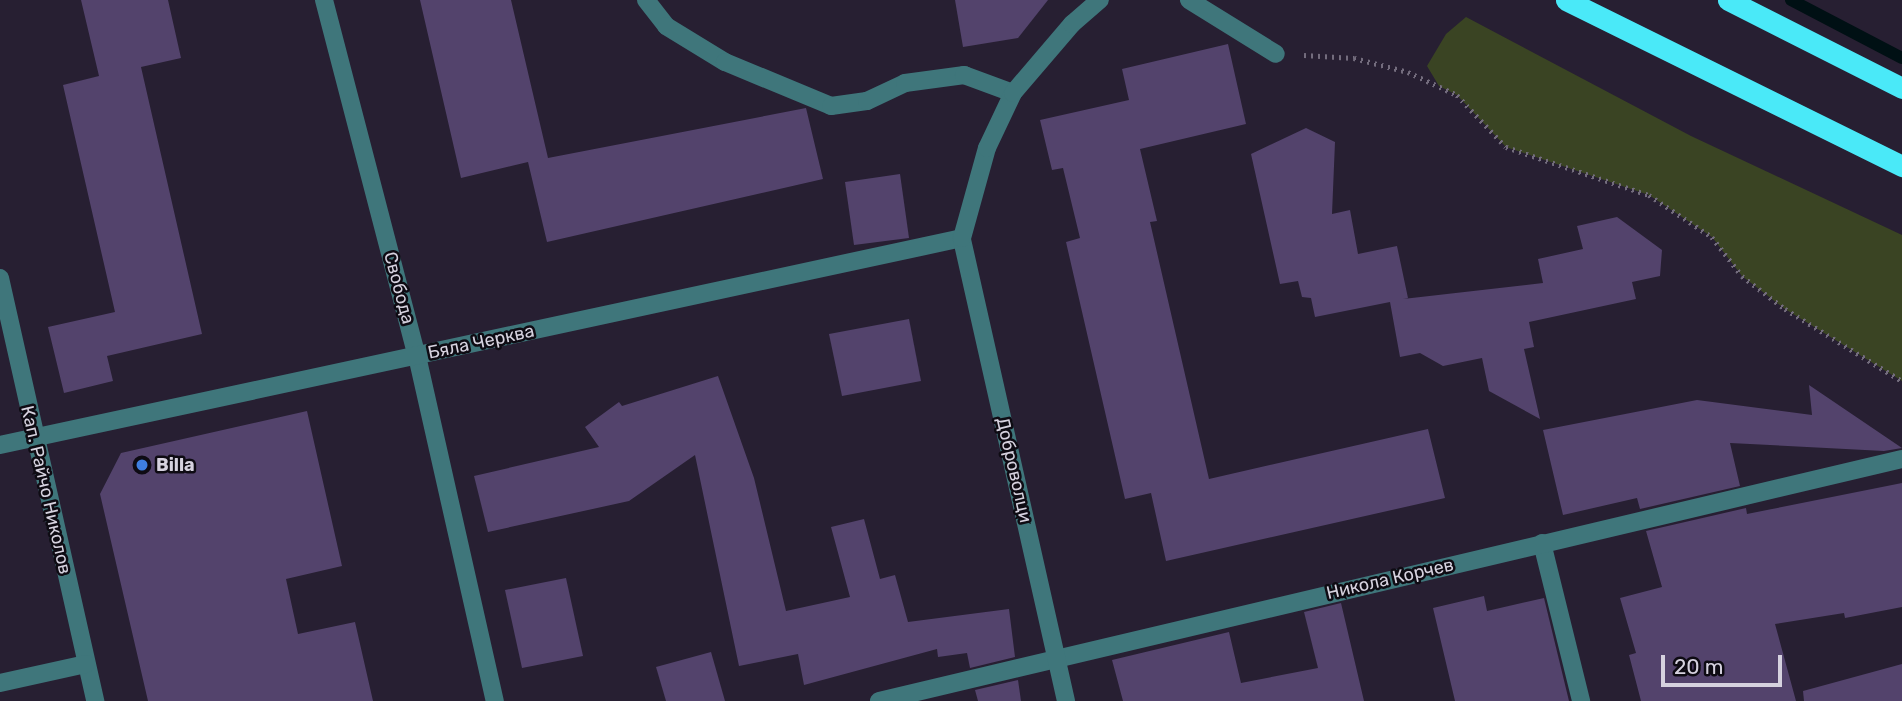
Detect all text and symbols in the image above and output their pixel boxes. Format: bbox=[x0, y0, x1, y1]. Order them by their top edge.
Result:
street label: Свобода bbox=[379, 249, 419, 327]
street label: Бяла Черква bbox=[426, 320, 536, 364]
street label: Кап. Райчо Николов bbox=[16, 404, 76, 576]
street label: Доброволци bbox=[991, 415, 1037, 525]
place label: Billa bbox=[156, 454, 195, 476]
marker: Billa bbox=[134, 457, 150, 473]
street label: Никола Корчев bbox=[1324, 554, 1456, 604]
scale bar bbox=[1664, 642, 1785, 686]
text: 20 m bbox=[1674, 654, 1723, 679]

